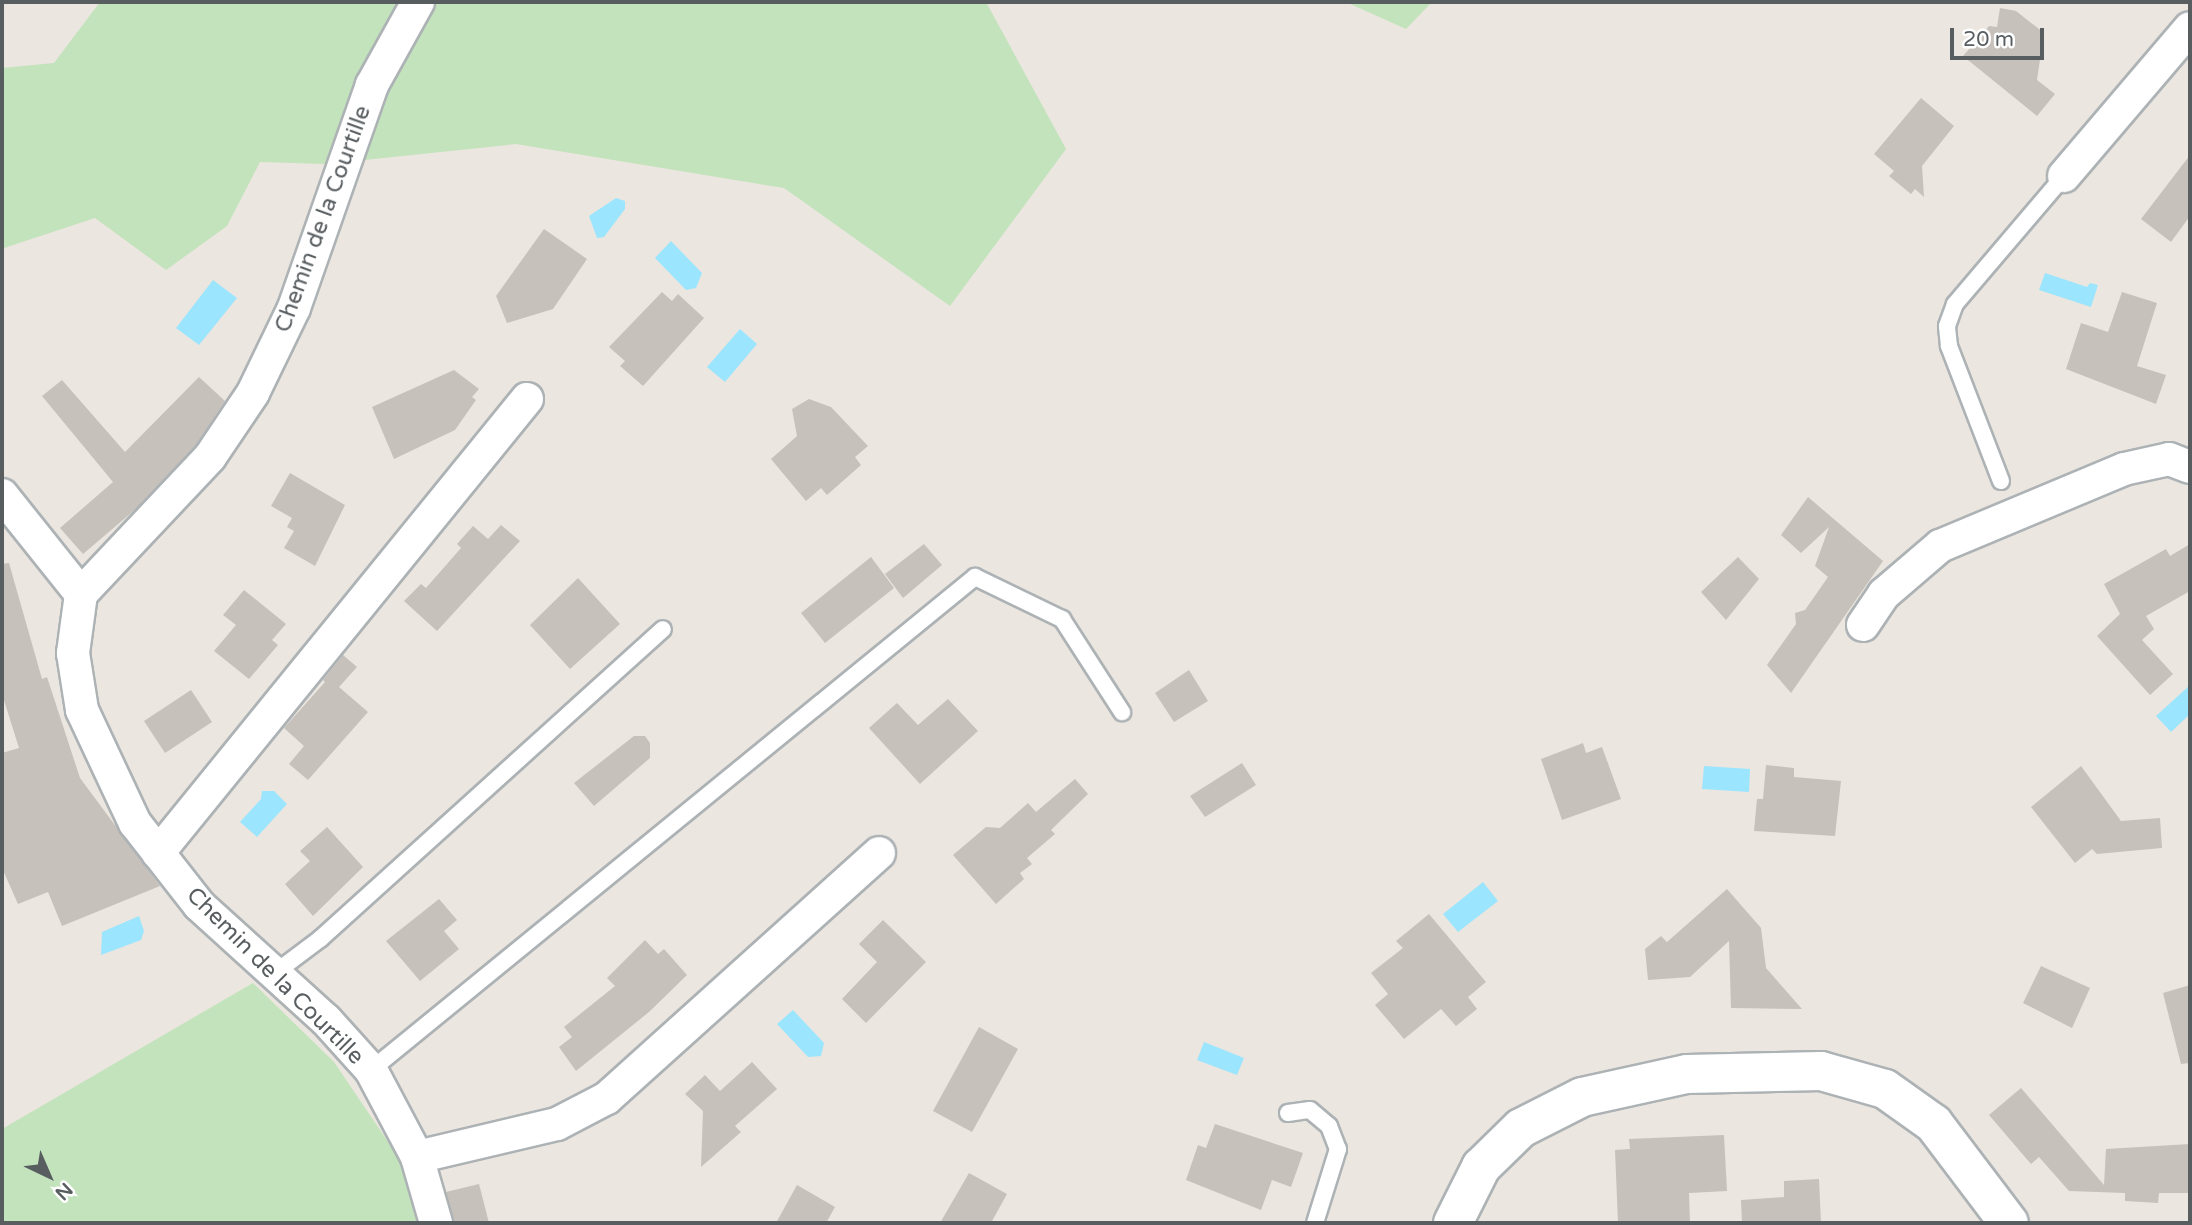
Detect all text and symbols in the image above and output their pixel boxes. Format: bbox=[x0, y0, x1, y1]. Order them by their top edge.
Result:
scale bar bbox=[1954, 14, 2048, 58]
text: 20 m bbox=[1963, 27, 2014, 52]
street label: Chemin de la Courtille bbox=[269, 102, 377, 336]
street label: Chemin de la Courtille bbox=[181, 882, 369, 1070]
north arrow bbox=[14, 1141, 84, 1211]
text: N bbox=[50, 1178, 77, 1204]

